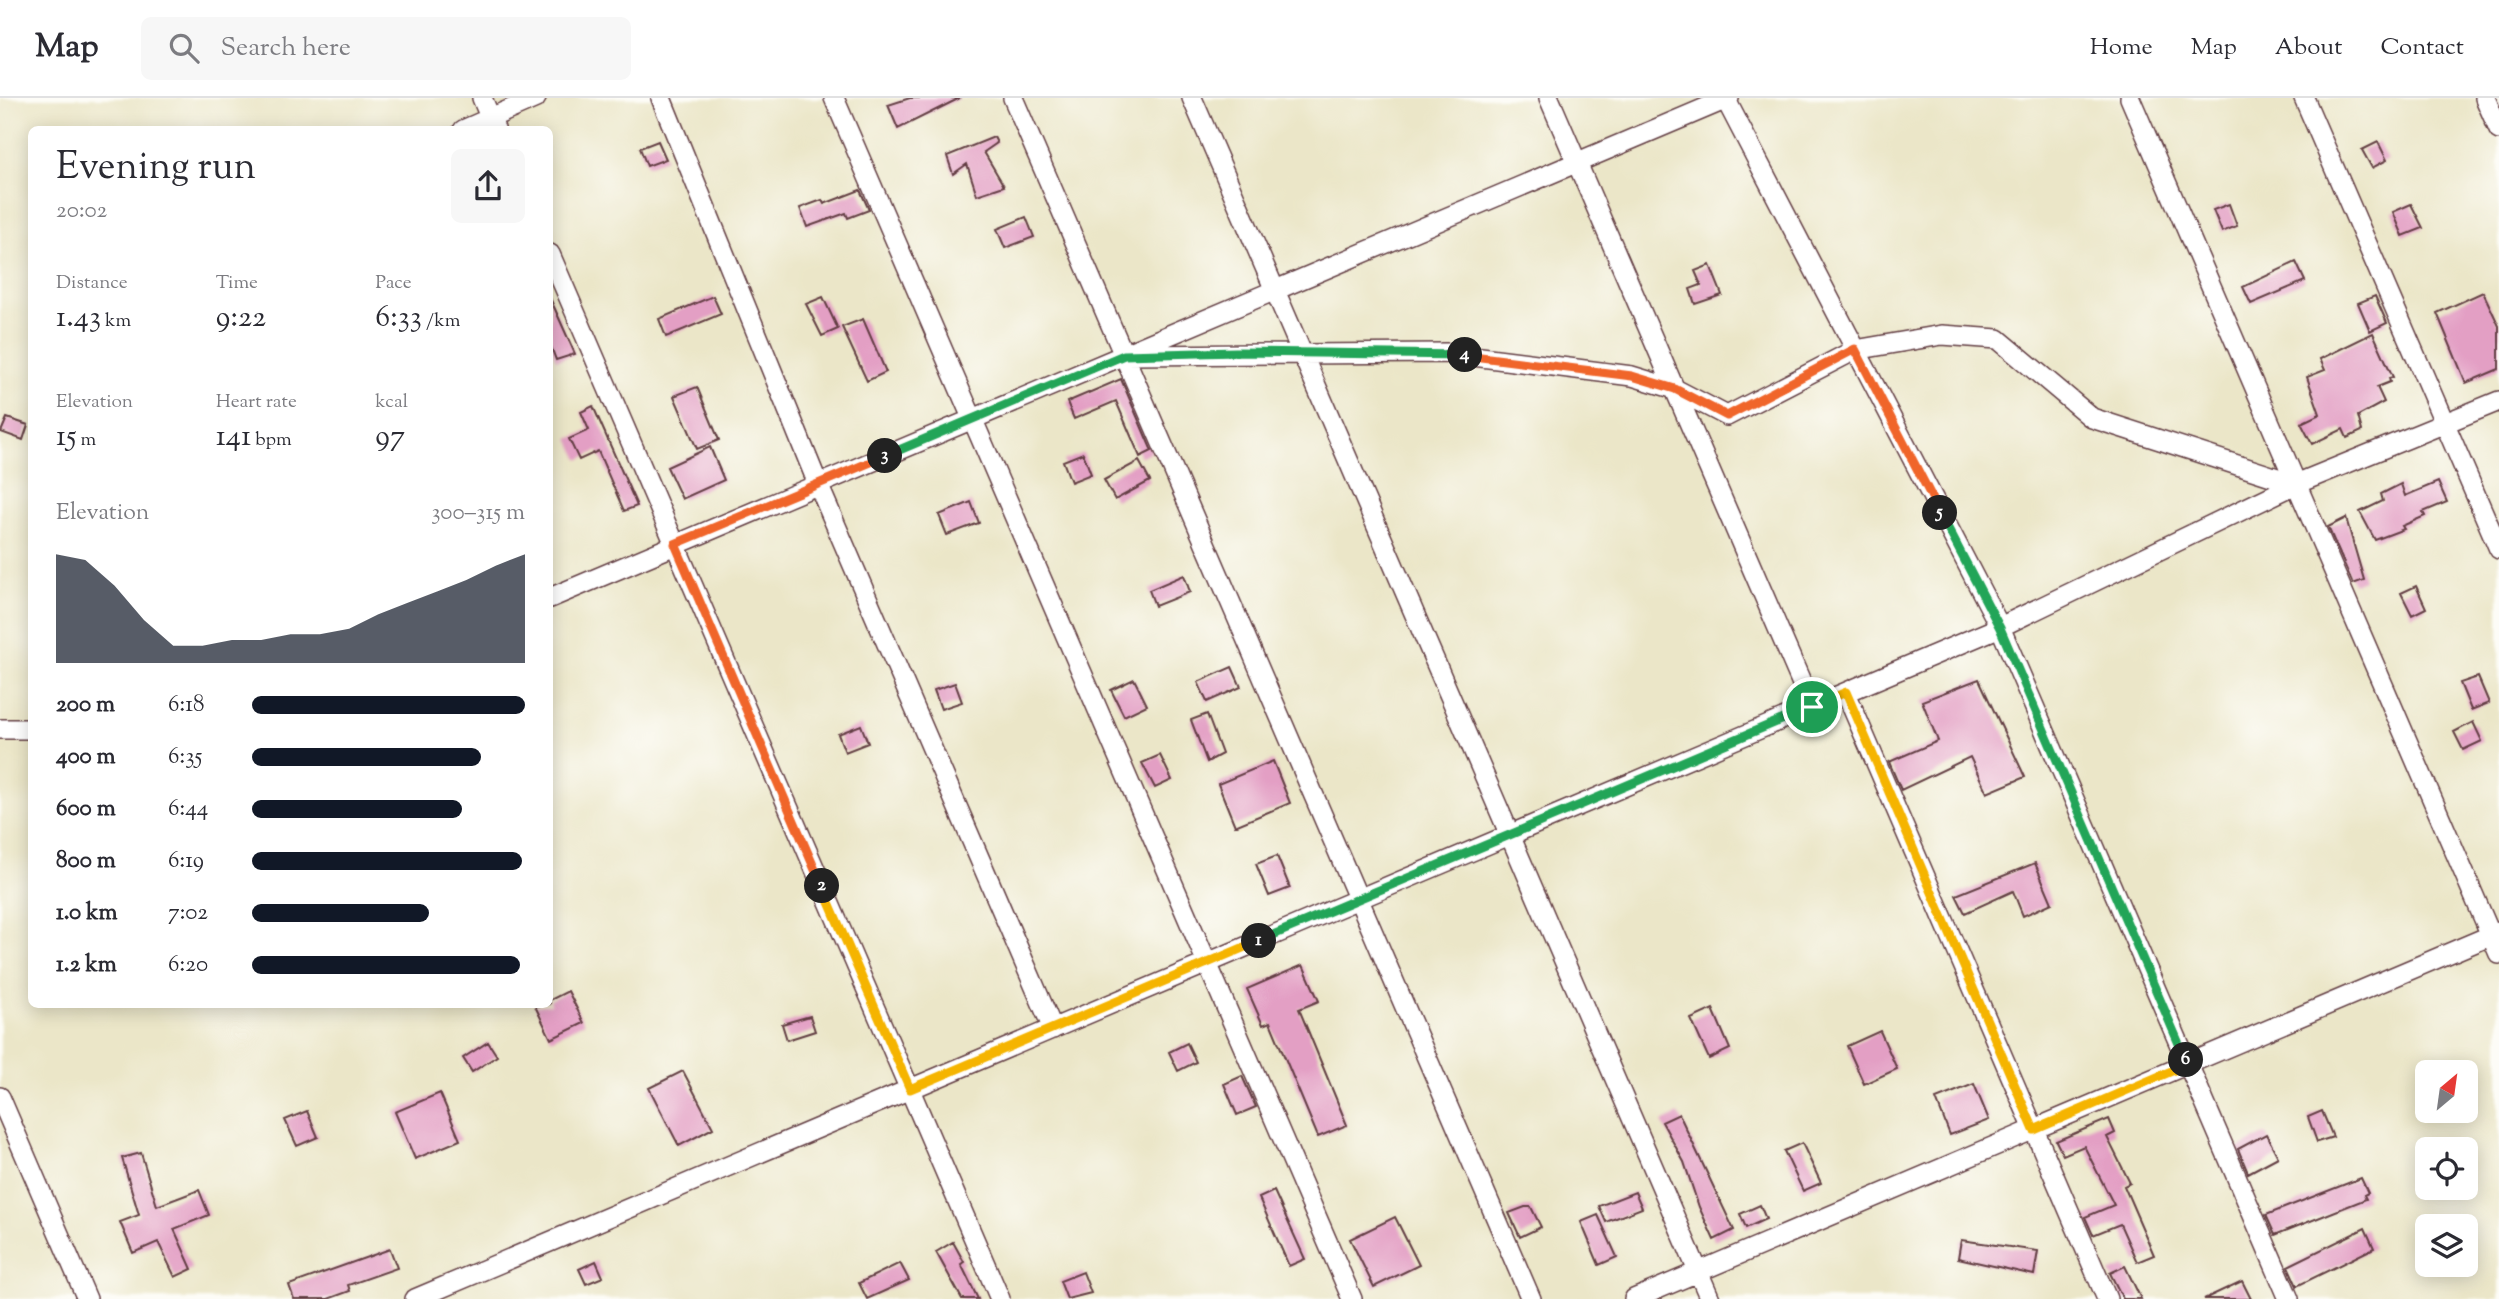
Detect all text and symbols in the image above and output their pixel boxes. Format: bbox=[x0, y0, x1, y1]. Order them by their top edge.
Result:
search box bbox=[141, 17, 631, 80]
text: Map bbox=[35, 24, 99, 72]
icon: search bbox=[165, 29, 203, 67]
text: Search here bbox=[221, 30, 351, 67]
text: Home bbox=[2090, 31, 2153, 65]
text: Map bbox=[2191, 31, 2237, 65]
text: About bbox=[2275, 31, 2342, 65]
text: Contact bbox=[2380, 31, 2464, 65]
text: Evening run bbox=[56, 142, 256, 196]
button: share bbox=[451, 149, 525, 223]
text: 20:02 bbox=[56, 195, 107, 228]
text: Distance bbox=[56, 270, 128, 297]
text: Time bbox=[216, 270, 258, 297]
text: Pace bbox=[375, 270, 412, 297]
text: 1.43 bbox=[56, 297, 101, 340]
text: 9:22 bbox=[216, 297, 266, 340]
text: 6:33 bbox=[375, 297, 422, 340]
text: km bbox=[101, 308, 131, 335]
text: /km bbox=[422, 308, 460, 335]
pin: 4 bbox=[1448, 338, 1482, 372]
text: 4 bbox=[1460, 341, 1469, 368]
text: Elevation bbox=[56, 389, 133, 416]
text: Heart rate bbox=[216, 389, 297, 416]
text: kcal bbox=[375, 389, 408, 416]
text: 15 bbox=[56, 416, 76, 459]
text: 141 bbox=[216, 416, 251, 459]
text: 97 bbox=[375, 416, 405, 459]
text: m bbox=[76, 427, 96, 454]
text: bpm bbox=[251, 427, 292, 454]
pin: 3 bbox=[868, 438, 903, 474]
text: 3 bbox=[881, 442, 888, 469]
pin: 5 bbox=[1923, 496, 1958, 530]
text: Elevation bbox=[56, 497, 149, 530]
text: 300–315 m bbox=[431, 497, 525, 530]
text: 5 bbox=[1936, 499, 1943, 526]
pin bbox=[1782, 677, 1842, 737]
icon: arrive bbox=[1793, 688, 1831, 726]
text: 200 m bbox=[56, 689, 115, 722]
text: 6:18 bbox=[168, 689, 205, 722]
text: 400 m bbox=[56, 741, 116, 774]
text: 6:35 bbox=[168, 741, 202, 774]
text: 600 m bbox=[56, 793, 116, 826]
text: 6:44 bbox=[168, 793, 208, 826]
text: 800 m bbox=[56, 845, 116, 878]
text: 6:19 bbox=[168, 845, 204, 878]
pin: 2 bbox=[804, 868, 840, 904]
text: 2 bbox=[817, 872, 826, 899]
text: 1.0 km bbox=[56, 897, 118, 930]
text: 7:02 bbox=[168, 897, 208, 930]
pin: 1 bbox=[1242, 924, 1276, 958]
text: 1 bbox=[1255, 927, 1262, 954]
text: 1.2 km bbox=[56, 949, 117, 982]
text: 6:20 bbox=[168, 949, 208, 982]
pin: 6 bbox=[2168, 1042, 2204, 1077]
text: 6 bbox=[2181, 1046, 2190, 1073]
north arrow bbox=[2415, 1060, 2478, 1124]
map controls bbox=[2415, 1060, 2478, 1277]
button: locate bbox=[2415, 1137, 2478, 1200]
button: layers bbox=[2415, 1214, 2478, 1277]

